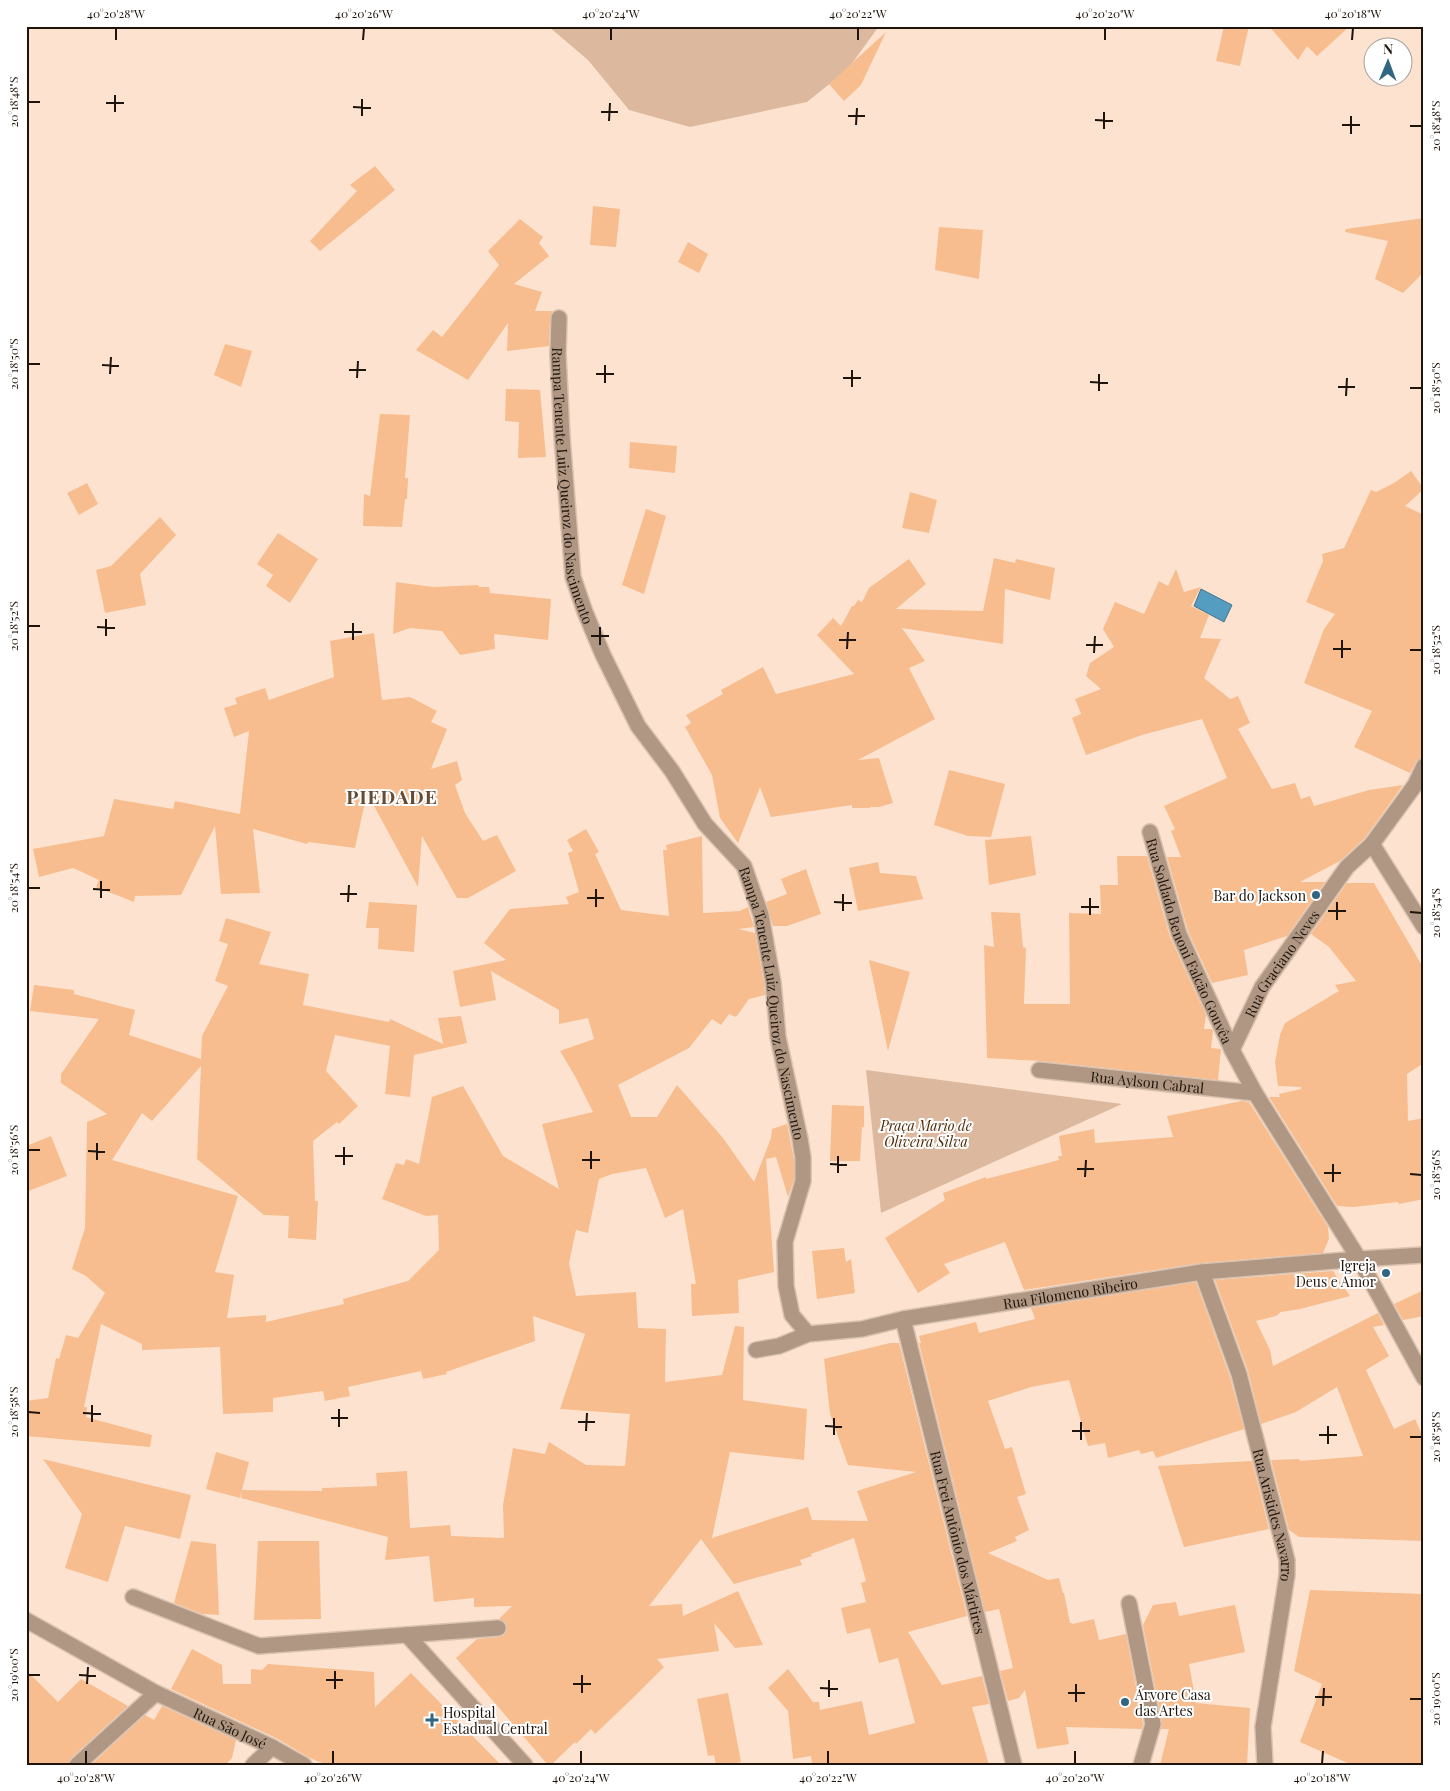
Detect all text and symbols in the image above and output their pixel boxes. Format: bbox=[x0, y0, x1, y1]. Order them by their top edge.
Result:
text: 40°20'28"W bbox=[87, 5, 145, 21]
text: 40°20'26"W bbox=[335, 5, 393, 21]
text: 40°20'24"W bbox=[582, 5, 640, 21]
text: 40°20'22"W bbox=[829, 5, 887, 21]
text: 40°20'20"W bbox=[1076, 5, 1135, 21]
text: 40°20'18"W bbox=[1325, 5, 1381, 21]
north arrow bbox=[1362, 38, 1412, 88]
text: N bbox=[1383, 39, 1393, 58]
text: 20°18'48"S bbox=[5, 77, 21, 127]
text: 20°18'48"S bbox=[1427, 101, 1443, 151]
text: 20°18'50"S bbox=[5, 338, 21, 390]
street label: Rampa Tenente Luiz Queiroz do Nascimento bbox=[548, 347, 599, 627]
text: 20°18'50"S bbox=[1427, 362, 1443, 414]
text: 20°18'52"S bbox=[5, 601, 21, 651]
text: 20°18'52"S bbox=[1427, 625, 1443, 675]
district label: PIEDADE bbox=[346, 783, 438, 809]
street label: Rua Soldado Benoni Falcão Gouvêa bbox=[1143, 836, 1237, 1047]
text: 20°18'54"S bbox=[5, 863, 21, 913]
street label: Rampa Tenente Luiz Queiroz do Nascimento bbox=[735, 864, 809, 1142]
place label: Bar do Jackson bbox=[1214, 886, 1307, 905]
text: 20°18'54"S bbox=[1427, 888, 1443, 938]
marker: Bar do Jackson bbox=[1310, 889, 1322, 901]
street label: Rua Graciano Neves bbox=[1240, 906, 1323, 1020]
street label: Rua Aylson Cabral bbox=[1090, 1066, 1205, 1097]
park label: Praça Mario de Oliveira Silva bbox=[879, 1116, 972, 1151]
text: 20°18'56"S bbox=[5, 1125, 21, 1175]
text: 20°18'56"S bbox=[1427, 1150, 1443, 1200]
place label: Igreja Deus e Amor bbox=[1296, 1256, 1377, 1291]
marker: Igreja Deus e Amor bbox=[1380, 1267, 1392, 1279]
street label: Rua Filomeno Ribeiro bbox=[1002, 1273, 1139, 1313]
text: 20°18'58"S bbox=[5, 1387, 21, 1437]
text: 20°18'58"S bbox=[1427, 1412, 1443, 1462]
street label: Rua Aristides Navarro bbox=[1249, 1446, 1297, 1583]
street label: Rua Frei Antônio dos Mártires bbox=[927, 1448, 991, 1636]
text: 20°19'00"S bbox=[5, 1648, 21, 1702]
text: 20°19'00"S bbox=[1427, 1672, 1443, 1726]
place label: Árvore Casa das Artes bbox=[1134, 1685, 1211, 1720]
marker: Árvore Casa das Artes bbox=[1119, 1696, 1131, 1708]
street label: Rua São José bbox=[191, 1702, 270, 1753]
place label: Hospital Estadual Central bbox=[443, 1703, 548, 1738]
marker: Hospital Estadual Central bbox=[425, 1713, 439, 1727]
text: 40°20'28"W bbox=[57, 1769, 115, 1785]
text: 40°20'26"W bbox=[304, 1769, 362, 1785]
text: 40°20'24"W bbox=[552, 1769, 610, 1785]
text: 40°20'22"W bbox=[799, 1769, 857, 1785]
text: 40°20'20"W bbox=[1046, 1769, 1105, 1785]
text: 40°20'18"W bbox=[1294, 1769, 1350, 1785]

